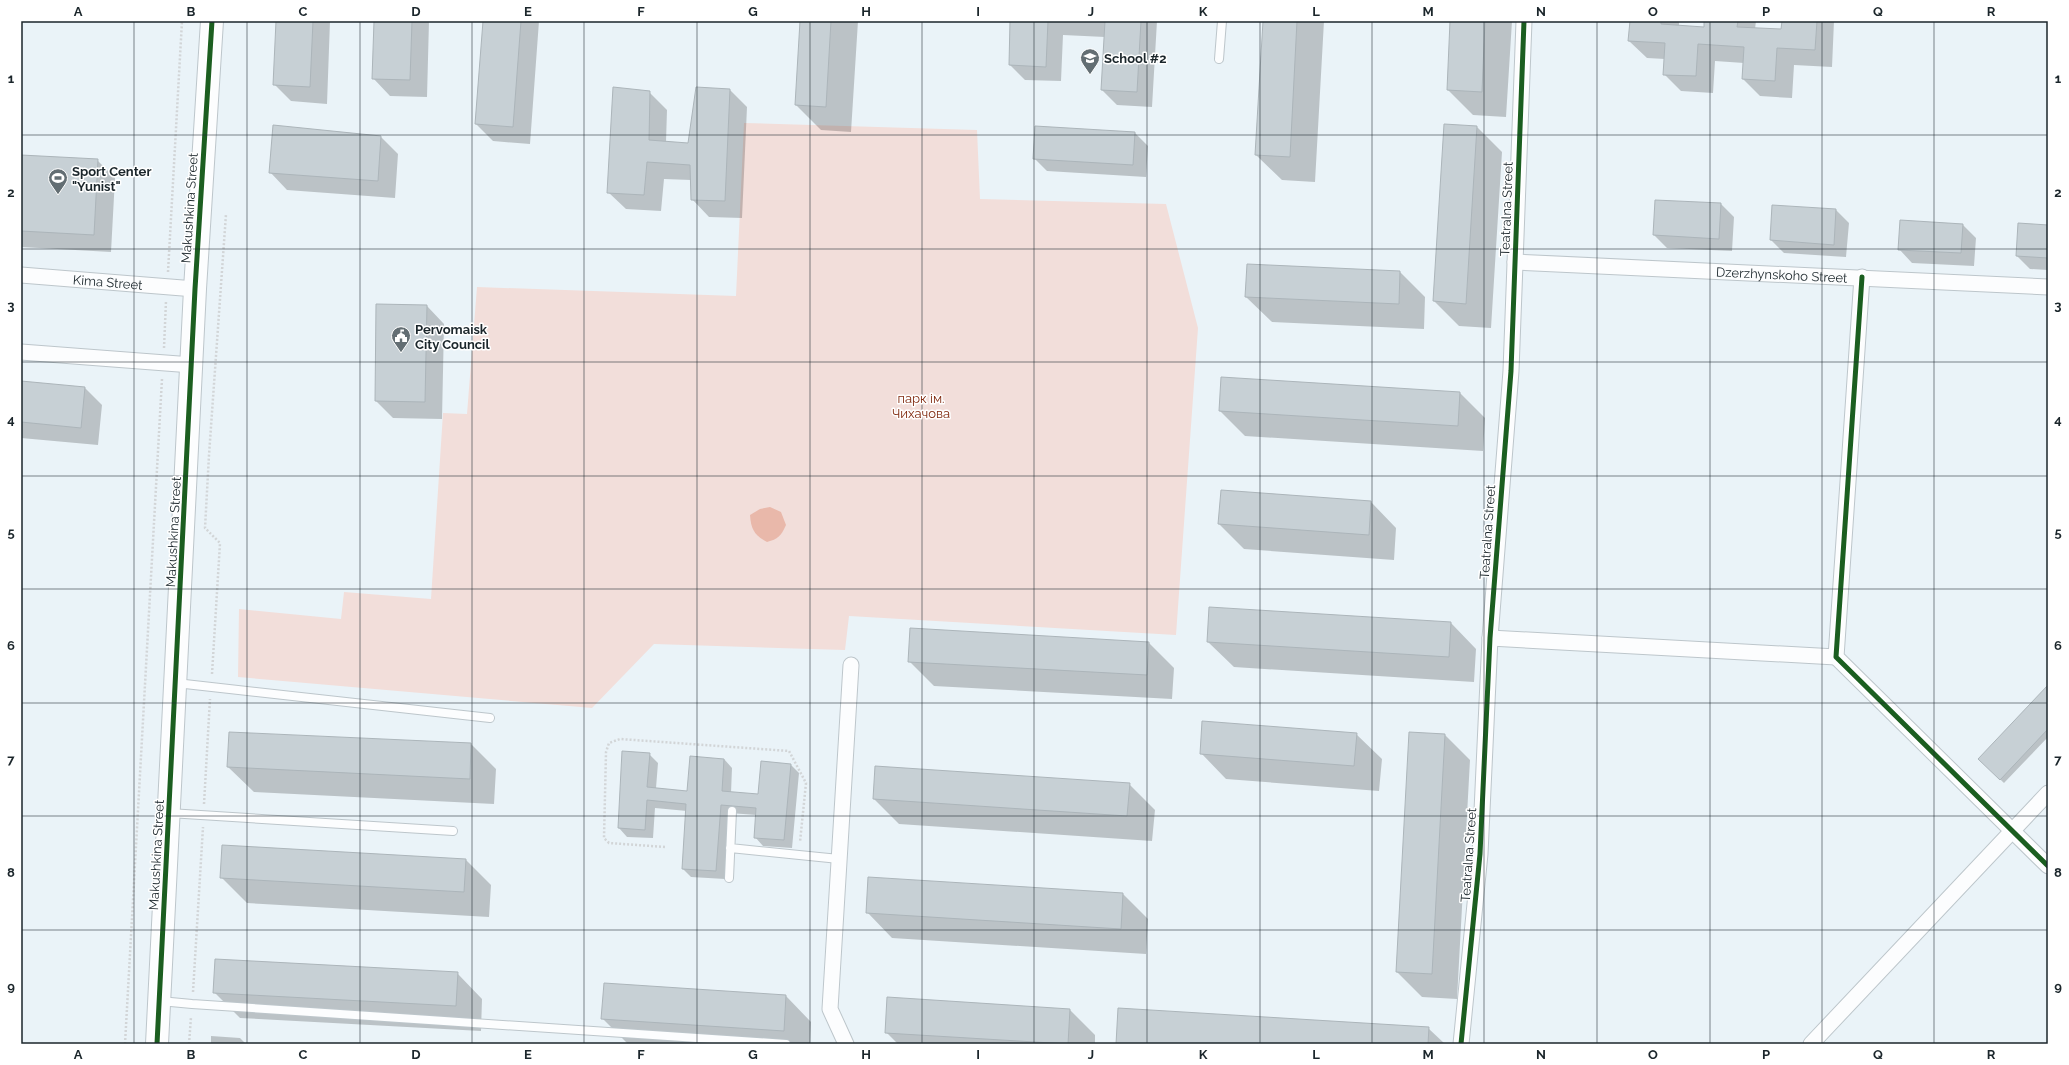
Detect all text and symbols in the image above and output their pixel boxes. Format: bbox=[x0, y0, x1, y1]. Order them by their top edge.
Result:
text: A bbox=[74, 4, 83, 19]
text: B bbox=[187, 4, 196, 19]
text: C bbox=[299, 4, 308, 19]
text: D bbox=[411, 4, 421, 19]
text: E bbox=[524, 4, 532, 19]
text: F bbox=[637, 4, 645, 19]
text: G bbox=[748, 4, 758, 19]
text: H bbox=[861, 4, 871, 19]
text: I bbox=[976, 4, 980, 19]
text: J bbox=[1088, 4, 1094, 19]
text: K bbox=[1199, 4, 1208, 19]
text: L bbox=[1312, 4, 1320, 19]
text: M bbox=[1422, 4, 1434, 19]
text: N bbox=[1536, 4, 1546, 19]
text: O bbox=[1648, 4, 1658, 19]
text: P bbox=[1762, 4, 1770, 19]
text: Q bbox=[1873, 4, 1883, 19]
text: R bbox=[1987, 4, 1996, 19]
school or university icon: School #2 bbox=[1079, 47, 1101, 75]
place label: School #2 bbox=[1104, 51, 1167, 66]
text: 1 bbox=[8, 71, 15, 86]
text: 1 bbox=[2055, 71, 2062, 86]
street label: Makushkina Street bbox=[178, 152, 201, 264]
street label: Teatralna Street bbox=[1497, 161, 1516, 257]
place label: Sport Center "Yunist" bbox=[72, 164, 151, 194]
sports icon: Sport Center "Yunist" bbox=[47, 167, 69, 195]
text: 2 bbox=[7, 185, 15, 200]
text: 2 bbox=[2054, 185, 2062, 200]
street label: Dzerzhynskoho Street bbox=[1716, 264, 1848, 286]
street label: Kima Street bbox=[72, 272, 144, 293]
text: 3 bbox=[7, 298, 15, 313]
text: 3 bbox=[2054, 298, 2062, 313]
place label: Pervomaisk City Council bbox=[415, 322, 490, 352]
public building icon: Pervomaisk City Council bbox=[390, 325, 412, 353]
park label: парк ім. Чихачова bbox=[892, 391, 950, 421]
text: 4 bbox=[7, 412, 15, 427]
text: 4 bbox=[2054, 412, 2062, 427]
street label: Makushkina Street bbox=[163, 476, 184, 588]
street label: Teatralna Street bbox=[1477, 484, 1498, 580]
text: 5 bbox=[7, 525, 15, 540]
text: 5 bbox=[2054, 525, 2062, 540]
text: 6 bbox=[7, 638, 15, 653]
text: 6 bbox=[2054, 638, 2062, 653]
text: 7 bbox=[7, 752, 15, 767]
text: 7 bbox=[2054, 752, 2062, 767]
street label: Makushkina Street bbox=[146, 799, 167, 911]
street label: Teatralna Street bbox=[1458, 807, 1479, 903]
text: 8 bbox=[7, 865, 15, 880]
text: 8 bbox=[2054, 865, 2062, 880]
text: 9 bbox=[7, 979, 15, 994]
text: 9 bbox=[2054, 979, 2062, 994]
text: A bbox=[74, 1047, 83, 1062]
text: B bbox=[187, 1047, 196, 1062]
text: C bbox=[299, 1047, 308, 1062]
text: D bbox=[411, 1047, 421, 1062]
text: E bbox=[524, 1047, 532, 1062]
text: F bbox=[637, 1047, 645, 1062]
text: G bbox=[748, 1047, 758, 1062]
text: H bbox=[861, 1047, 871, 1062]
text: I bbox=[976, 1047, 980, 1062]
text: J bbox=[1088, 1047, 1094, 1062]
text: K bbox=[1199, 1047, 1208, 1062]
text: L bbox=[1312, 1047, 1320, 1062]
text: M bbox=[1422, 1047, 1434, 1062]
text: N bbox=[1536, 1047, 1546, 1062]
text: O bbox=[1648, 1047, 1658, 1062]
text: P bbox=[1762, 1047, 1770, 1062]
text: Q bbox=[1873, 1047, 1883, 1062]
text: R bbox=[1987, 1047, 1996, 1062]

